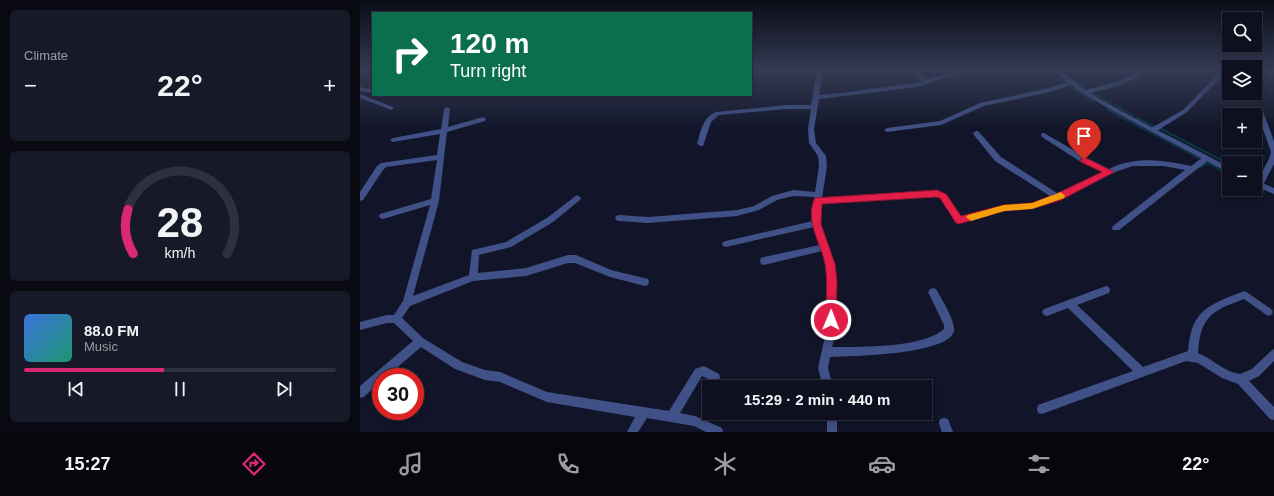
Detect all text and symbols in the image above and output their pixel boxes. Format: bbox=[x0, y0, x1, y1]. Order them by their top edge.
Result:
map controls bbox=[1222, 12, 1262, 196]
button: search bbox=[1222, 12, 1262, 52]
icon: right bbox=[384, 28, 436, 80]
text: 120 m bbox=[450, 28, 529, 59]
text: Climate bbox=[24, 48, 68, 63]
button: layers bbox=[1222, 60, 1262, 100]
text: Turn right bbox=[450, 61, 526, 81]
text: 22° bbox=[157, 69, 203, 102]
text: − bbox=[24, 73, 37, 98]
text: + bbox=[323, 73, 336, 98]
button: + bbox=[1222, 108, 1262, 148]
pin bbox=[1067, 119, 1101, 160]
icon: arrive bbox=[1073, 125, 1095, 147]
button: − bbox=[1222, 156, 1262, 196]
text: 28 bbox=[157, 199, 203, 246]
text: km/h bbox=[165, 245, 196, 261]
position arrow bbox=[810, 299, 852, 341]
text: 88.0 FM bbox=[84, 322, 139, 339]
text: Music bbox=[84, 339, 118, 354]
speed limit sign: 30 bbox=[372, 368, 424, 420]
icon: previous bbox=[65, 378, 87, 400]
icon: pause bbox=[169, 378, 191, 400]
icon: next bbox=[273, 378, 295, 400]
text: 15:29 · 2 min · 440 m bbox=[744, 391, 890, 408]
icon: directions bbox=[240, 450, 268, 478]
icon: music bbox=[397, 450, 425, 478]
icon: phone bbox=[554, 450, 582, 478]
icon: climate bbox=[711, 450, 739, 478]
icon: car bbox=[868, 450, 896, 478]
icon: filters bbox=[1025, 450, 1053, 478]
text: 15:27 bbox=[65, 454, 111, 474]
text: 22° bbox=[1182, 454, 1209, 474]

